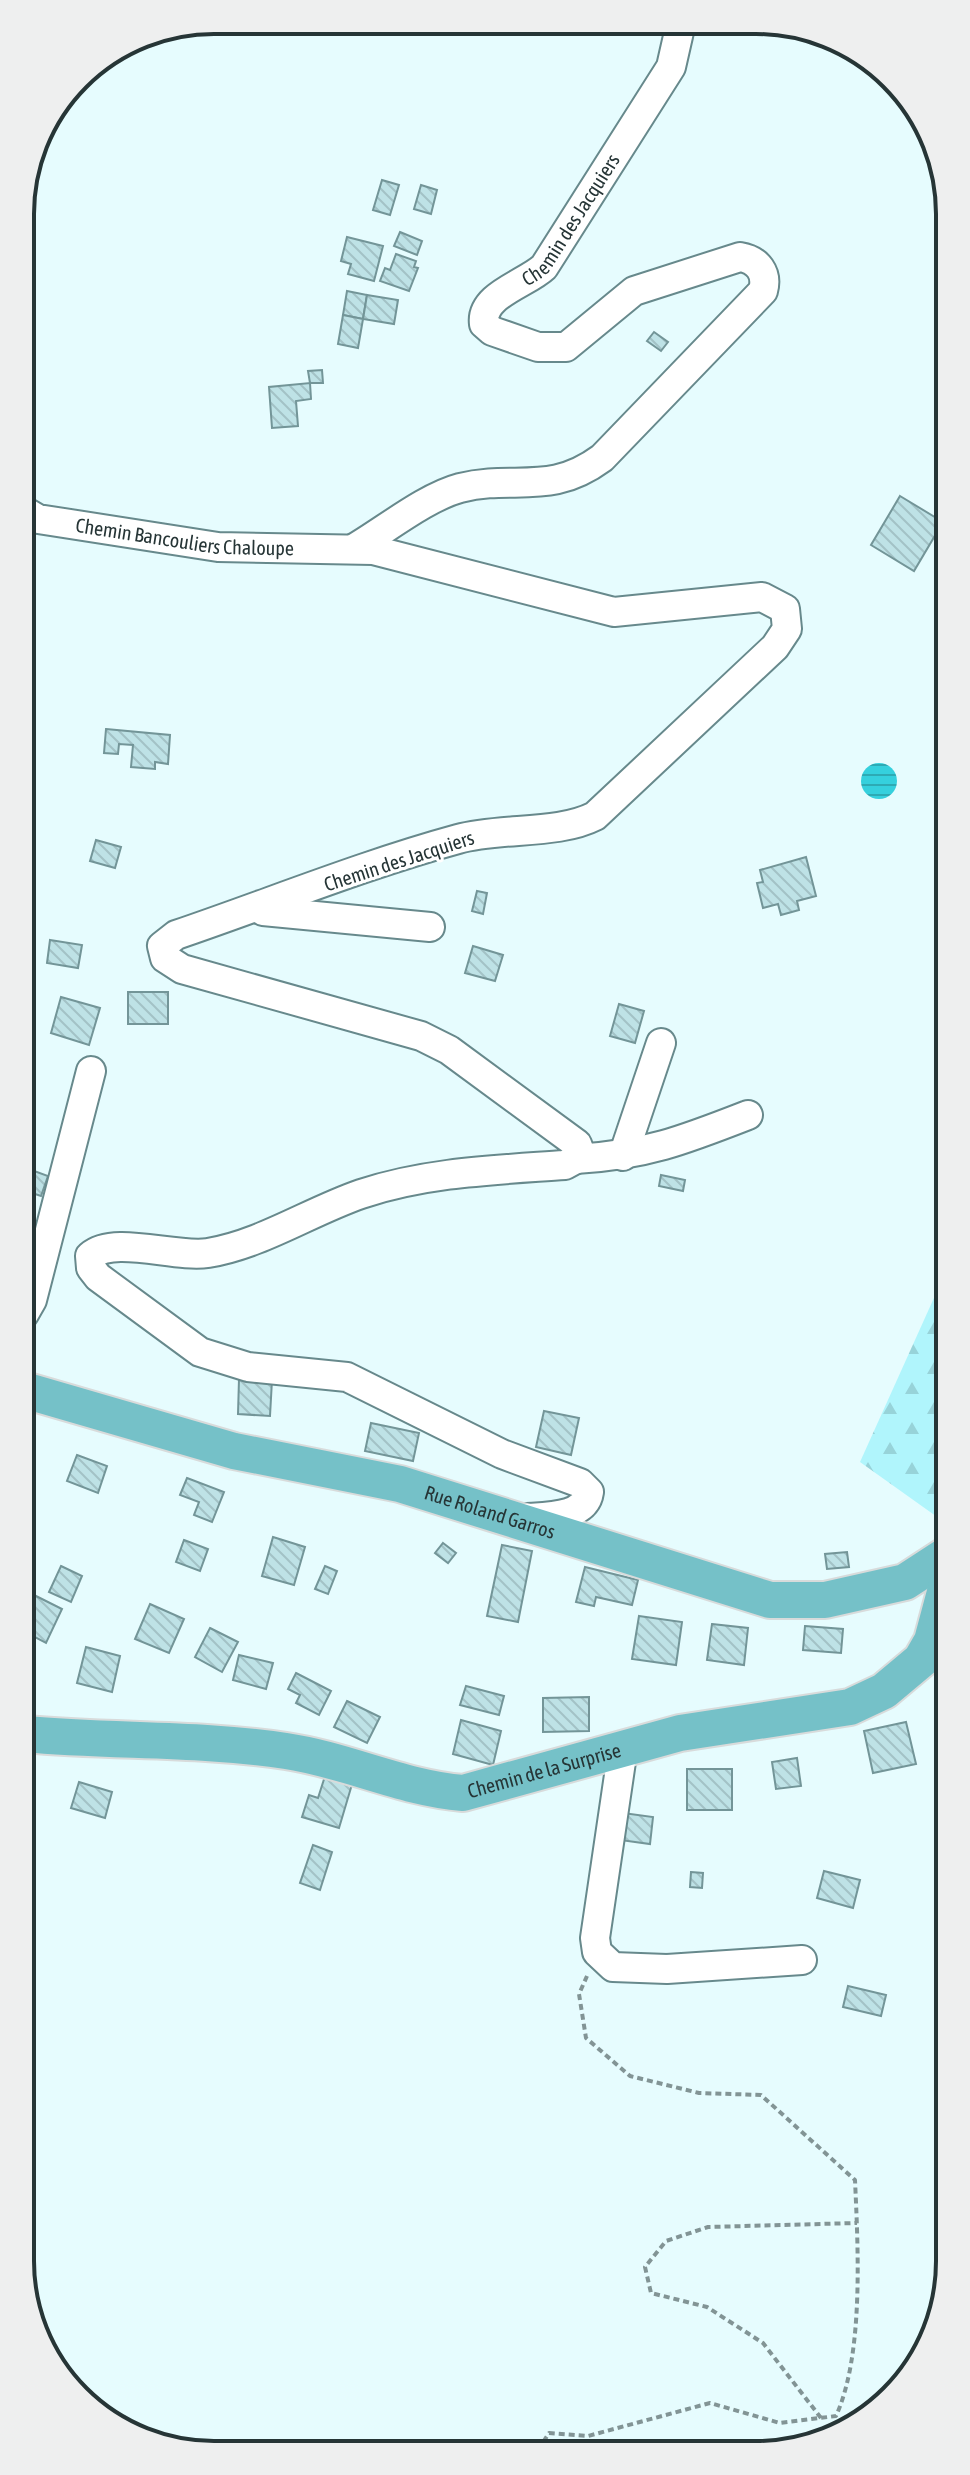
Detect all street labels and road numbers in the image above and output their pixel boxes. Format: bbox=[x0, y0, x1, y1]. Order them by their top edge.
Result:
street label: Chemin des Jacquiers bbox=[518, 149, 624, 290]
street label: Chemin Bancouliers Chaloupe bbox=[74, 513, 294, 559]
street label: Chemin des Jacquiers bbox=[321, 825, 477, 896]
street label: Rue Roland Garros bbox=[422, 1480, 558, 1543]
street label: Chemin de la Surprise bbox=[465, 1738, 623, 1802]

